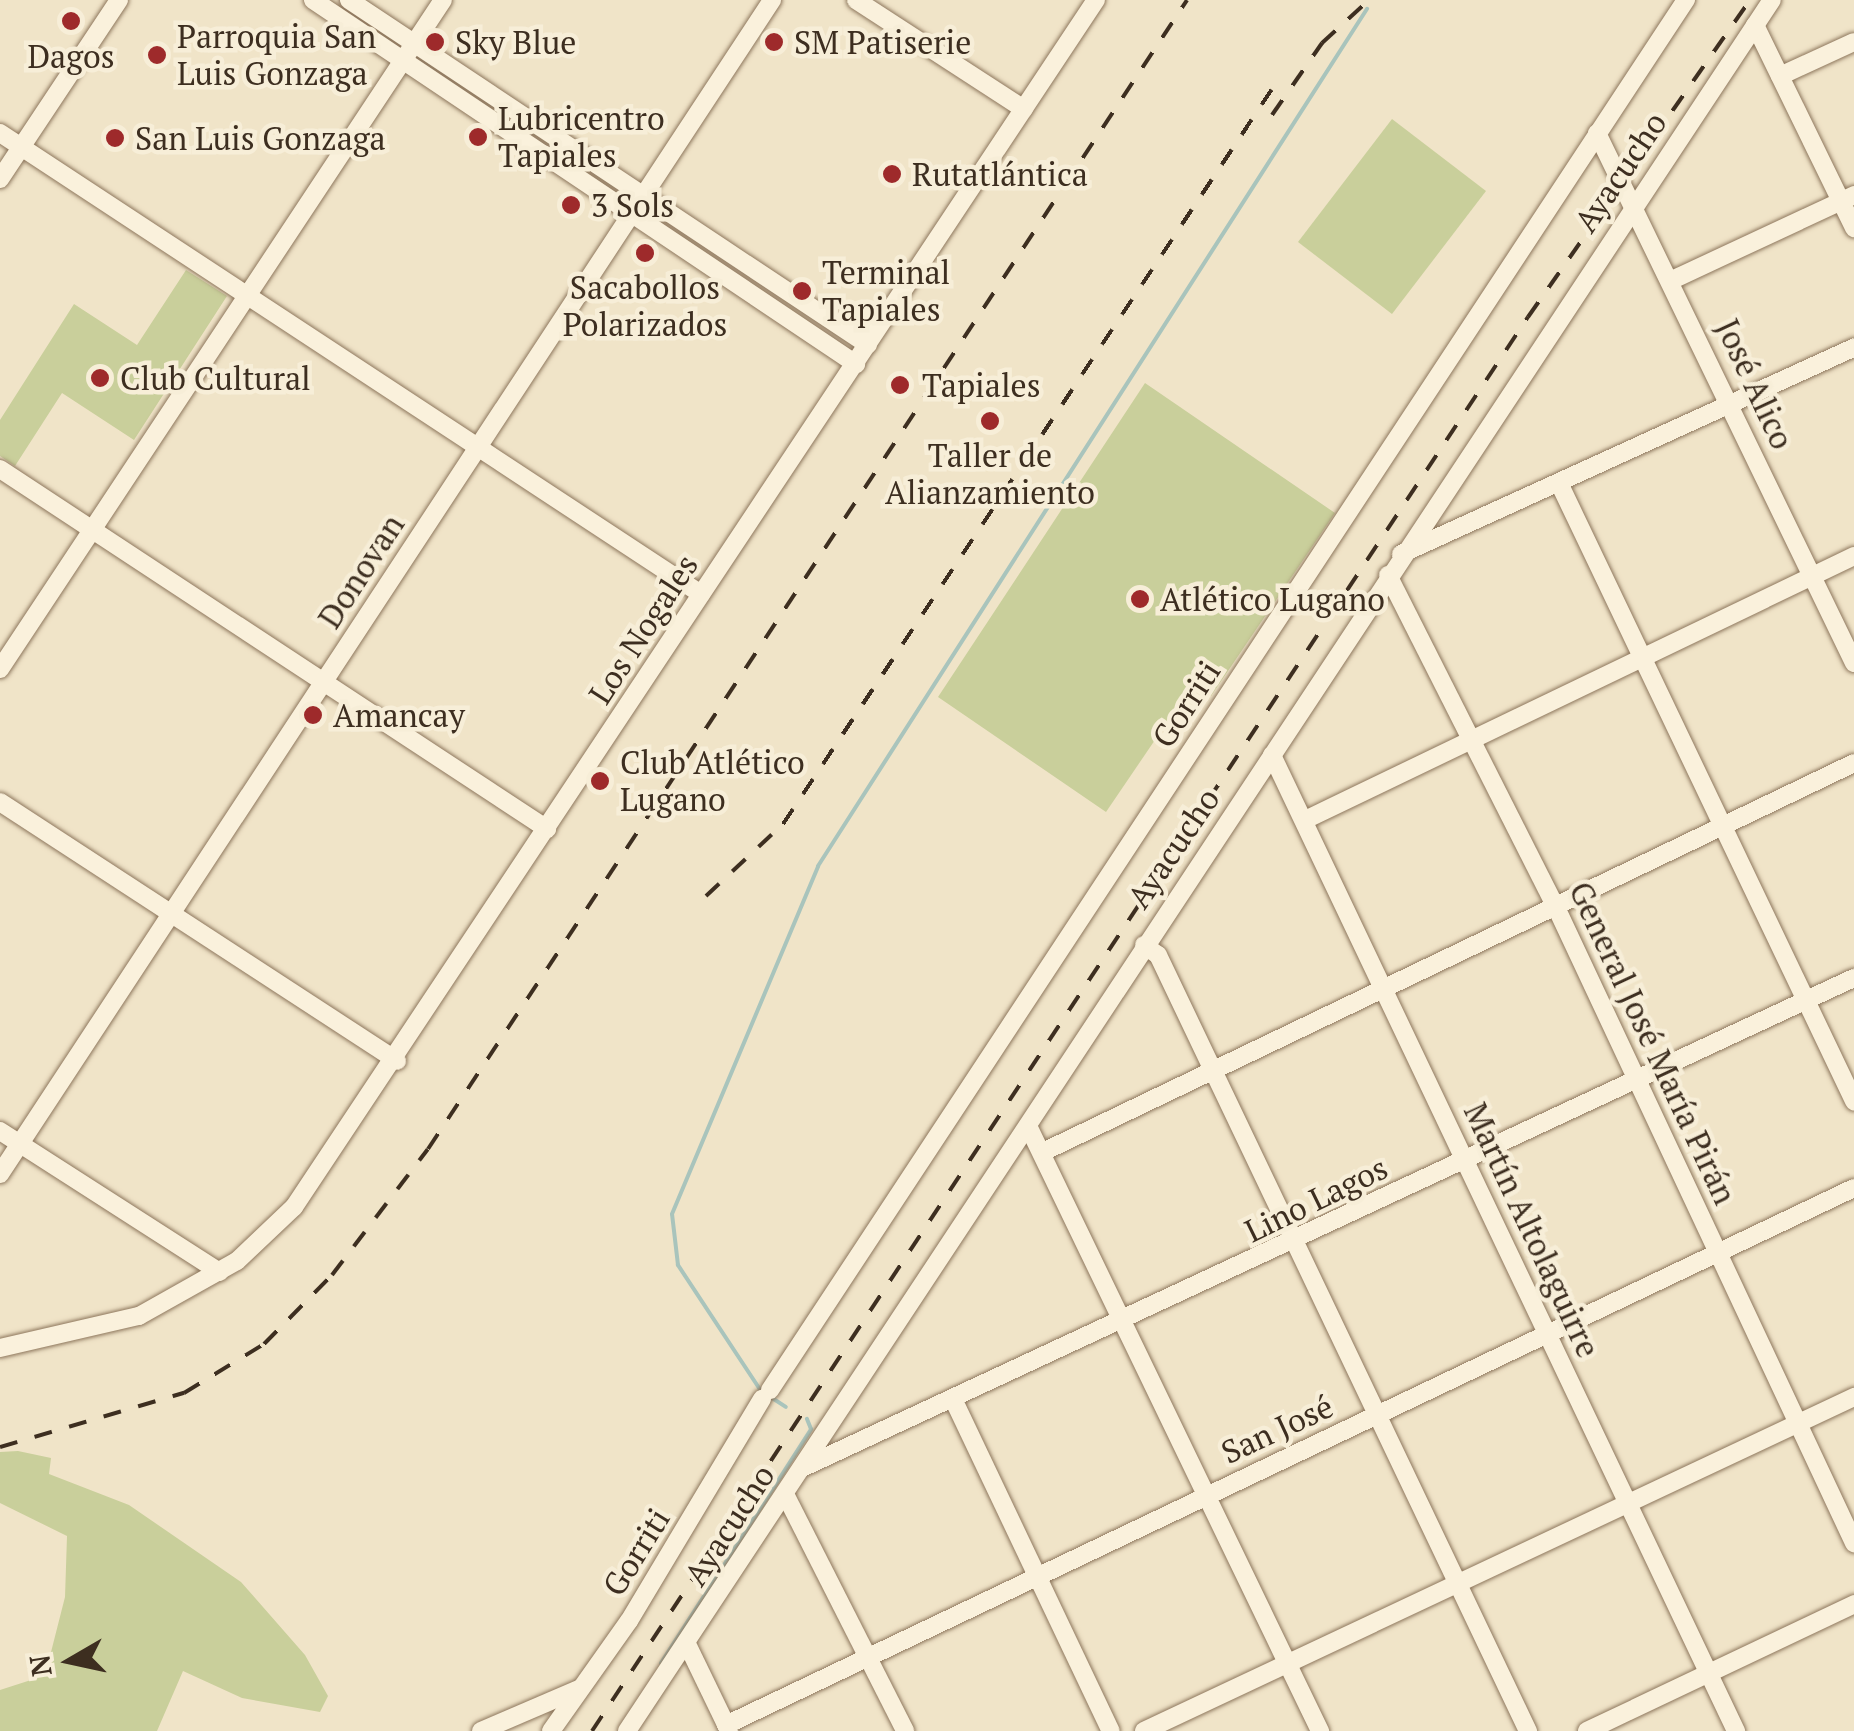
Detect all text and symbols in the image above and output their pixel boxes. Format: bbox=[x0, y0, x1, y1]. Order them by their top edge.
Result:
marker: Dagos bbox=[60, 10, 82, 32]
place label: Parroquia San Luis Gonzaga bbox=[177, 18, 376, 93]
place label: Sky Blue bbox=[455, 23, 576, 61]
place label: SM Patiserie bbox=[794, 23, 971, 61]
marker: Sky Blue bbox=[424, 31, 446, 53]
marker: SM Patiserie bbox=[763, 31, 785, 53]
place label: Dagos bbox=[27, 37, 115, 75]
marker: Parroquia San Luis Gonzaga bbox=[146, 44, 168, 66]
place label: Lubricentro Tapiales bbox=[498, 100, 665, 175]
street label: Ayacucho bbox=[1566, 105, 1674, 239]
place label: San Luis Gonzaga bbox=[135, 119, 386, 157]
marker: Lubricentro Tapiales bbox=[467, 126, 489, 148]
marker: San Luis Gonzaga bbox=[104, 127, 126, 149]
place label: Rutatlántica bbox=[912, 155, 1088, 193]
marker: Rutatlántica bbox=[881, 163, 903, 185]
place label: 3 Sols bbox=[591, 186, 674, 224]
marker: 3 Sols bbox=[560, 194, 582, 216]
marker: Sacabollos Polarizados bbox=[634, 242, 656, 264]
place label: Terminal Tapiales bbox=[822, 254, 950, 329]
place label: Sacabollos Polarizados bbox=[563, 269, 727, 344]
marker: Terminal Tapiales bbox=[791, 280, 813, 302]
street label: José Alico bbox=[1708, 313, 1802, 455]
place label: Club Cultural bbox=[120, 359, 311, 397]
place label: Tapiales bbox=[922, 366, 1040, 404]
marker: Club Cultural bbox=[89, 367, 111, 389]
marker: Tapiales bbox=[887, 372, 913, 398]
marker: Taller de Alianzamiento bbox=[979, 410, 1001, 432]
place label: Taller de Alianzamiento bbox=[885, 437, 1095, 512]
street label: Donovan bbox=[310, 507, 412, 635]
street label: Los Nogales bbox=[580, 547, 706, 711]
place label: Atlético Lugano bbox=[1160, 580, 1385, 618]
marker: Atlético Lugano bbox=[1129, 588, 1151, 610]
street label: Gorriti bbox=[1144, 654, 1228, 754]
place label: Amancay bbox=[333, 696, 465, 734]
marker: Amancay bbox=[302, 704, 324, 726]
place label: Club Atlético Lugano bbox=[620, 744, 805, 819]
marker: Club Atlético Lugano bbox=[589, 770, 611, 792]
street label: Ayacucho bbox=[1119, 781, 1227, 915]
street label: General José María Pirán bbox=[1561, 876, 1745, 1210]
street label: Martín Altolaguirre bbox=[1456, 1096, 1608, 1364]
street label: Lino Lagos bbox=[1238, 1148, 1394, 1250]
street label: San José bbox=[1215, 1387, 1339, 1471]
street label: Ayacucho bbox=[676, 1457, 782, 1593]
street label: Gorriti bbox=[594, 1501, 678, 1603]
north arrow bbox=[20, 1611, 120, 1711]
text: N bbox=[20, 1652, 60, 1679]

